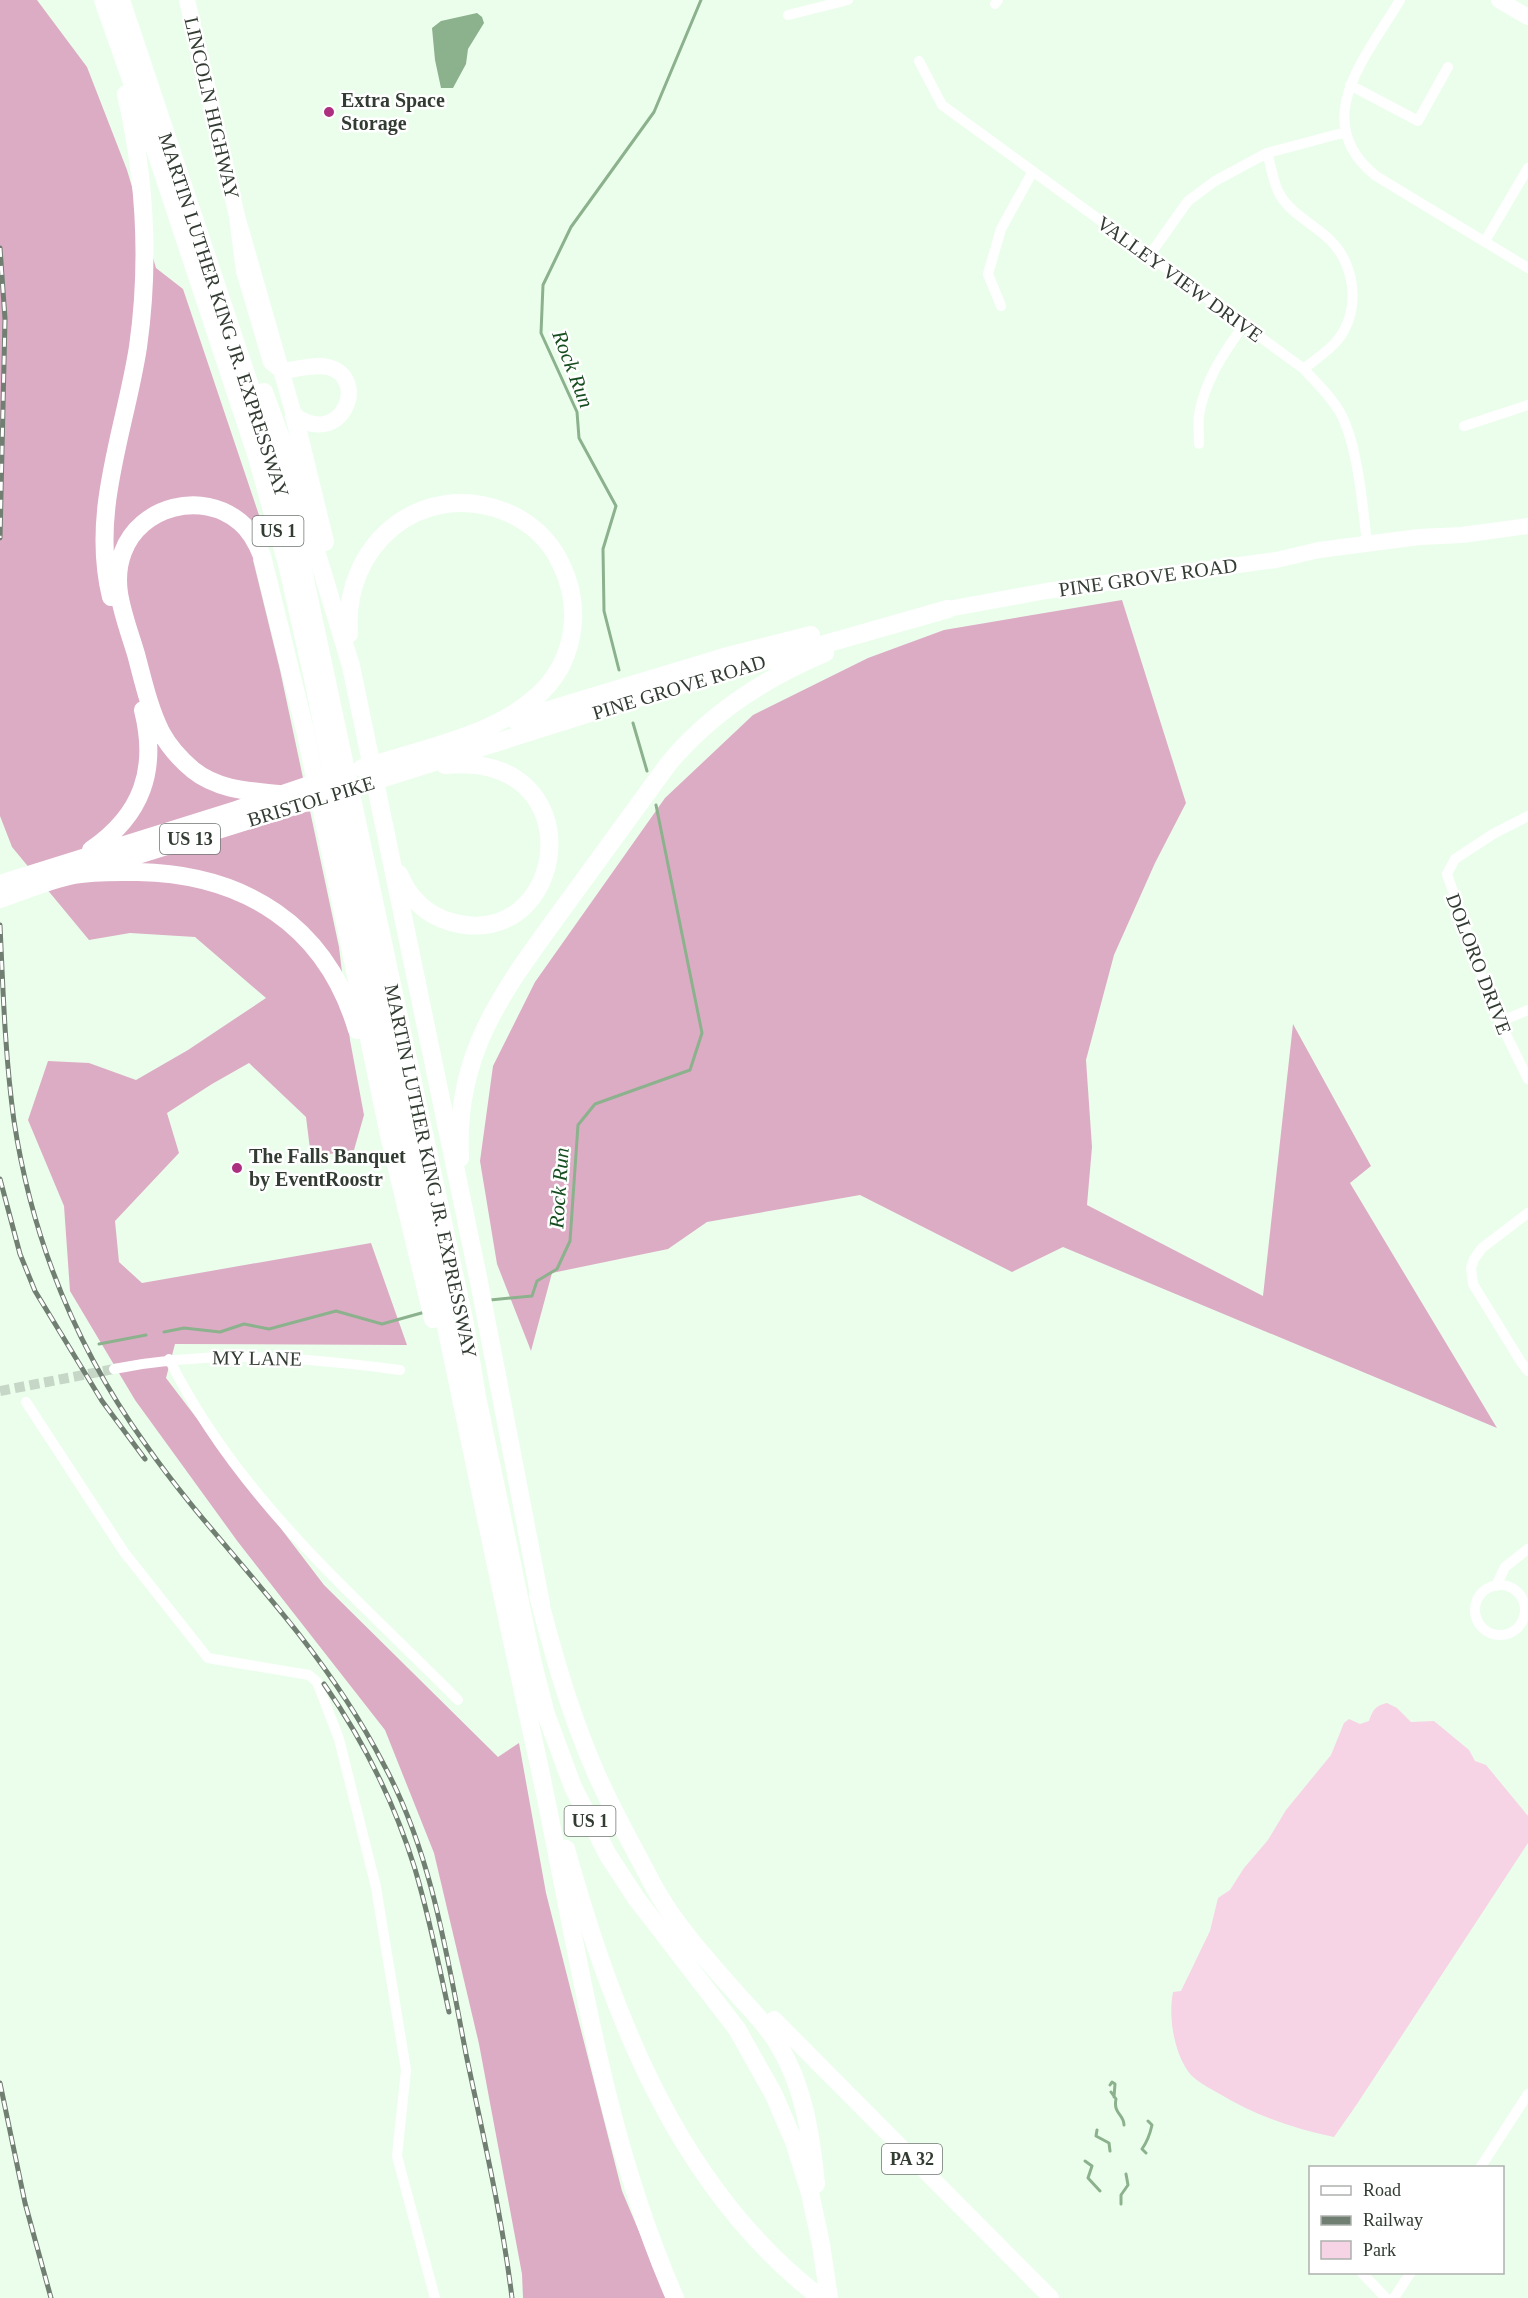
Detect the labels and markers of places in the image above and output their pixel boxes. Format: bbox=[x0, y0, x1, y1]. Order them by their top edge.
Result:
place label: Extra Space Storage bbox=[341, 89, 445, 135]
marker: Extra Space Storage bbox=[322, 105, 336, 119]
place label: The Falls Banquet by EventRoostr bbox=[249, 1145, 406, 1191]
marker: The Falls Banquet by EventRoostr bbox=[230, 1161, 244, 1175]

